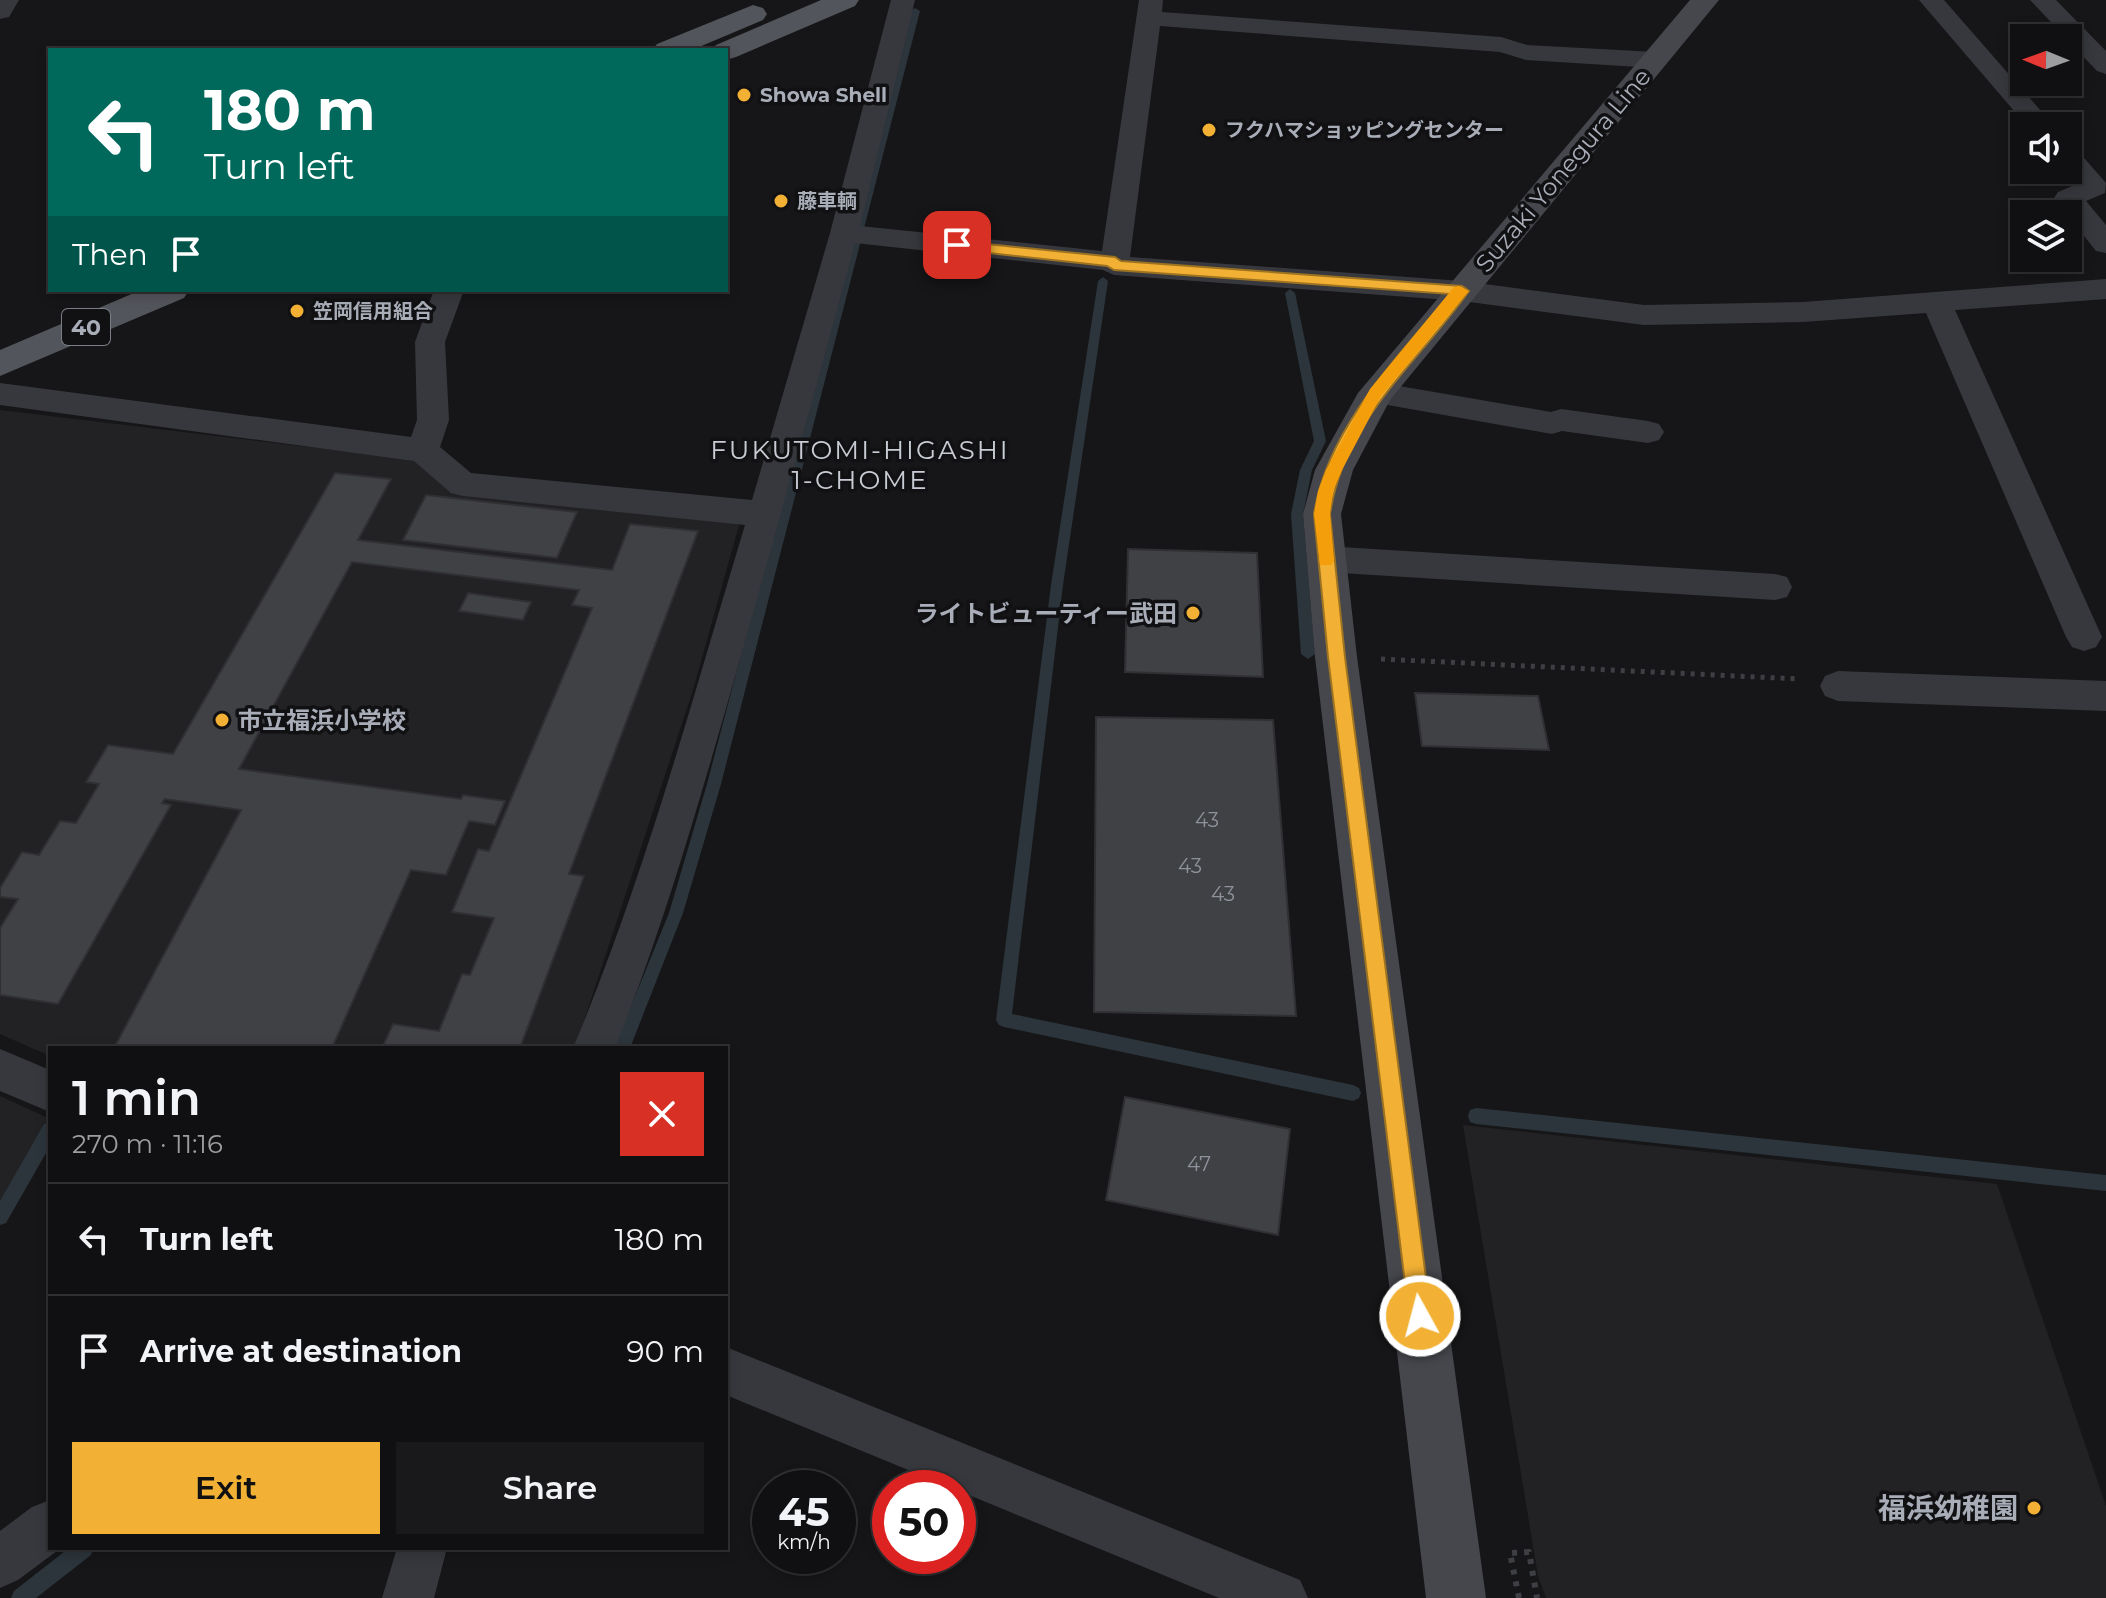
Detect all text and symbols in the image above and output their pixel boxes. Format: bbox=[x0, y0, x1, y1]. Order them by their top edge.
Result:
north arrow bbox=[2010, 24, 2082, 96]
map controls bbox=[2010, 24, 2082, 272]
street label: Suzaki Yonegura Line bbox=[1469, 62, 1657, 278]
text: 180 m bbox=[204, 76, 376, 144]
icon: left bbox=[72, 80, 176, 184]
place label: Showa Shell bbox=[760, 83, 887, 107]
marker: Showa Shell bbox=[735, 86, 753, 104]
button: sound bbox=[2010, 112, 2082, 184]
place label: フクハマショッピングセンター bbox=[1225, 118, 1504, 142]
marker: フクハマショッピングセンター bbox=[1200, 121, 1218, 139]
text: Turn left bbox=[204, 144, 355, 188]
place label: 藤車輌 bbox=[797, 189, 857, 213]
marker: 藤車輌 bbox=[772, 192, 790, 210]
button: layers bbox=[2010, 200, 2082, 272]
pin bbox=[923, 211, 991, 279]
icon: arrive bbox=[935, 223, 979, 267]
icon: arrive bbox=[164, 232, 208, 276]
text: Then bbox=[72, 236, 148, 273]
place label: 笠岡信用組合 bbox=[313, 299, 433, 323]
marker: 笠岡信用組合 bbox=[288, 302, 306, 320]
road number: 40 bbox=[62, 309, 110, 345]
district label: FUKUTOMI-HIGASHI 1-CHOME bbox=[710, 434, 1010, 496]
place label: ライトビューティー武田 bbox=[914, 599, 1177, 628]
marker: ライトビューティー武田 bbox=[1184, 604, 1202, 622]
place label: 市立福浜小学校 bbox=[238, 706, 406, 735]
marker: 市立福浜小学校 bbox=[213, 711, 231, 729]
house number: 43 bbox=[1195, 808, 1219, 832]
house number: 43 bbox=[1178, 854, 1202, 878]
house number: 43 bbox=[1211, 882, 1235, 906]
text: 1 min bbox=[72, 1069, 201, 1127]
button: close bbox=[620, 1072, 704, 1156]
text: 270 m · 11:16 bbox=[72, 1128, 223, 1160]
house number: 47 bbox=[1187, 1152, 1211, 1176]
icon: left bbox=[72, 1217, 116, 1261]
text: Turn left bbox=[140, 1221, 273, 1258]
text: 180 m bbox=[614, 1221, 704, 1258]
position arrow bbox=[1378, 1274, 1462, 1358]
icon: arrive bbox=[72, 1329, 116, 1373]
text: Arrive at destination bbox=[140, 1333, 462, 1370]
text: 90 m bbox=[626, 1333, 704, 1370]
button: Exit bbox=[72, 1442, 380, 1534]
button: Share bbox=[396, 1442, 704, 1534]
speed limit sign: 50 bbox=[872, 1470, 976, 1574]
text: 45 bbox=[778, 1487, 830, 1536]
place label: 福浜幼稚園 bbox=[1878, 1491, 2018, 1525]
marker: 福浜幼稚園 bbox=[2025, 1499, 2043, 1517]
text: km/h bbox=[777, 1530, 831, 1554]

